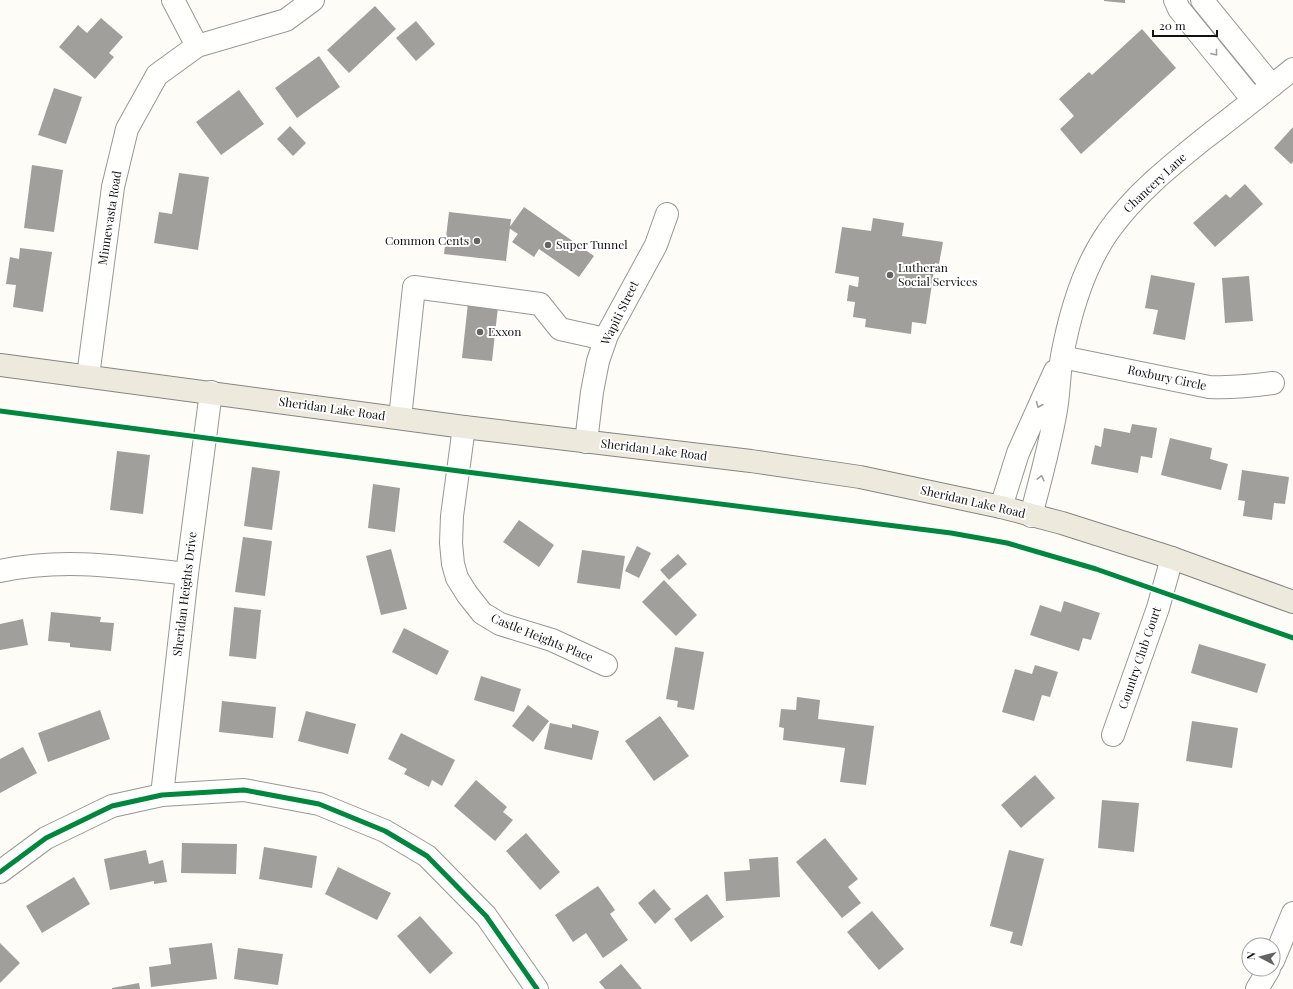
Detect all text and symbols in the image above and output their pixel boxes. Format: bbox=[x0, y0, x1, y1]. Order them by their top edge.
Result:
scale bar bbox=[1153, 12, 1217, 38]
text: 20 m bbox=[1159, 17, 1186, 33]
one-way arrow bbox=[1211, 49, 1218, 56]
street label: Chancery Lane bbox=[1119, 149, 1189, 216]
street label: Minnewasta Road bbox=[94, 170, 124, 266]
place label: Common Cents bbox=[385, 232, 469, 248]
marker: Common Cents bbox=[472, 236, 482, 246]
place label: Super Tunnel bbox=[556, 236, 628, 252]
marker: Super Tunnel bbox=[543, 240, 553, 250]
place label: Lutheran Social Services bbox=[898, 259, 977, 289]
marker: Lutheran Social Services bbox=[885, 270, 895, 280]
street label: Wapiti Street bbox=[596, 277, 642, 348]
place label: Exxon bbox=[488, 323, 521, 339]
marker: Exxon bbox=[475, 327, 485, 337]
street label: Roxbury Circle bbox=[1126, 361, 1208, 393]
street label: Sheridan Lake Road bbox=[278, 393, 386, 423]
one-way arrow bbox=[1036, 401, 1044, 408]
street label: Sheridan Lake Road bbox=[600, 435, 708, 463]
one-way arrow bbox=[1036, 475, 1044, 481]
street label: Sheridan Lake Road bbox=[919, 481, 1027, 521]
street label: Sheridan Heights Drive bbox=[168, 531, 200, 657]
street label: Country Club Court bbox=[1114, 604, 1164, 711]
street label: Castle Heights Place bbox=[489, 609, 596, 665]
north arrow bbox=[1241, 937, 1281, 977]
text: N bbox=[1243, 951, 1259, 961]

